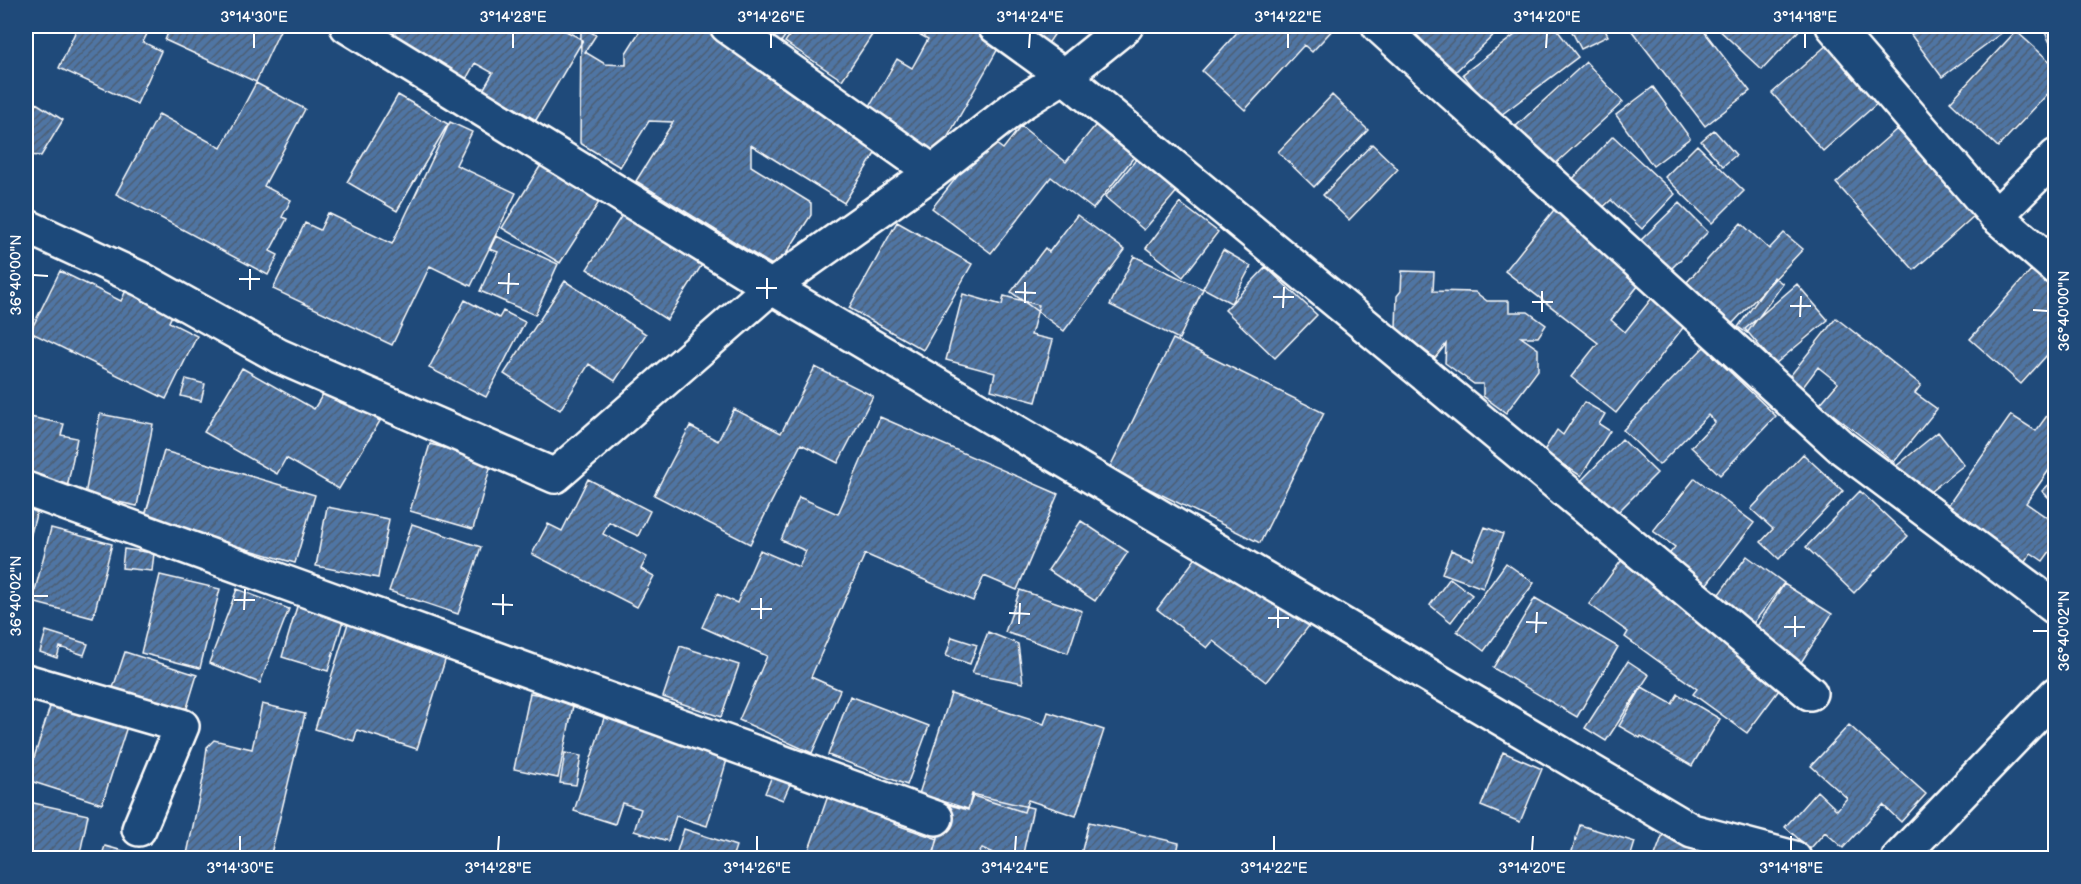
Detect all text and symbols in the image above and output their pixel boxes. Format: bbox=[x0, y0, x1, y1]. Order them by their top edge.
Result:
text: 3°14'30"E bbox=[220, 8, 288, 27]
text: 3°14'28"E bbox=[479, 8, 547, 27]
text: 3°14'26"E bbox=[737, 8, 805, 27]
text: 3°14'24"E bbox=[996, 8, 1064, 27]
text: 3°14'22"E bbox=[1254, 8, 1322, 27]
text: 3°14'20"E bbox=[1513, 8, 1581, 27]
text: 3°14'18"E bbox=[1773, 8, 1837, 27]
text: 36°40'00"N bbox=[7, 235, 26, 315]
text: 36°40'00"N bbox=[2055, 271, 2074, 351]
text: 36°40'02"N bbox=[7, 556, 26, 636]
text: 36°40'02"N bbox=[2055, 591, 2074, 671]
text: 3°14'30"E bbox=[206, 859, 274, 878]
text: 3°14'28"E bbox=[464, 859, 532, 878]
text: 3°14'26"E bbox=[723, 859, 791, 878]
text: 3°14'24"E bbox=[981, 859, 1049, 878]
text: 3°14'22"E bbox=[1240, 859, 1308, 878]
text: 3°14'20"E bbox=[1498, 859, 1566, 878]
text: 3°14'18"E bbox=[1759, 859, 1823, 878]

